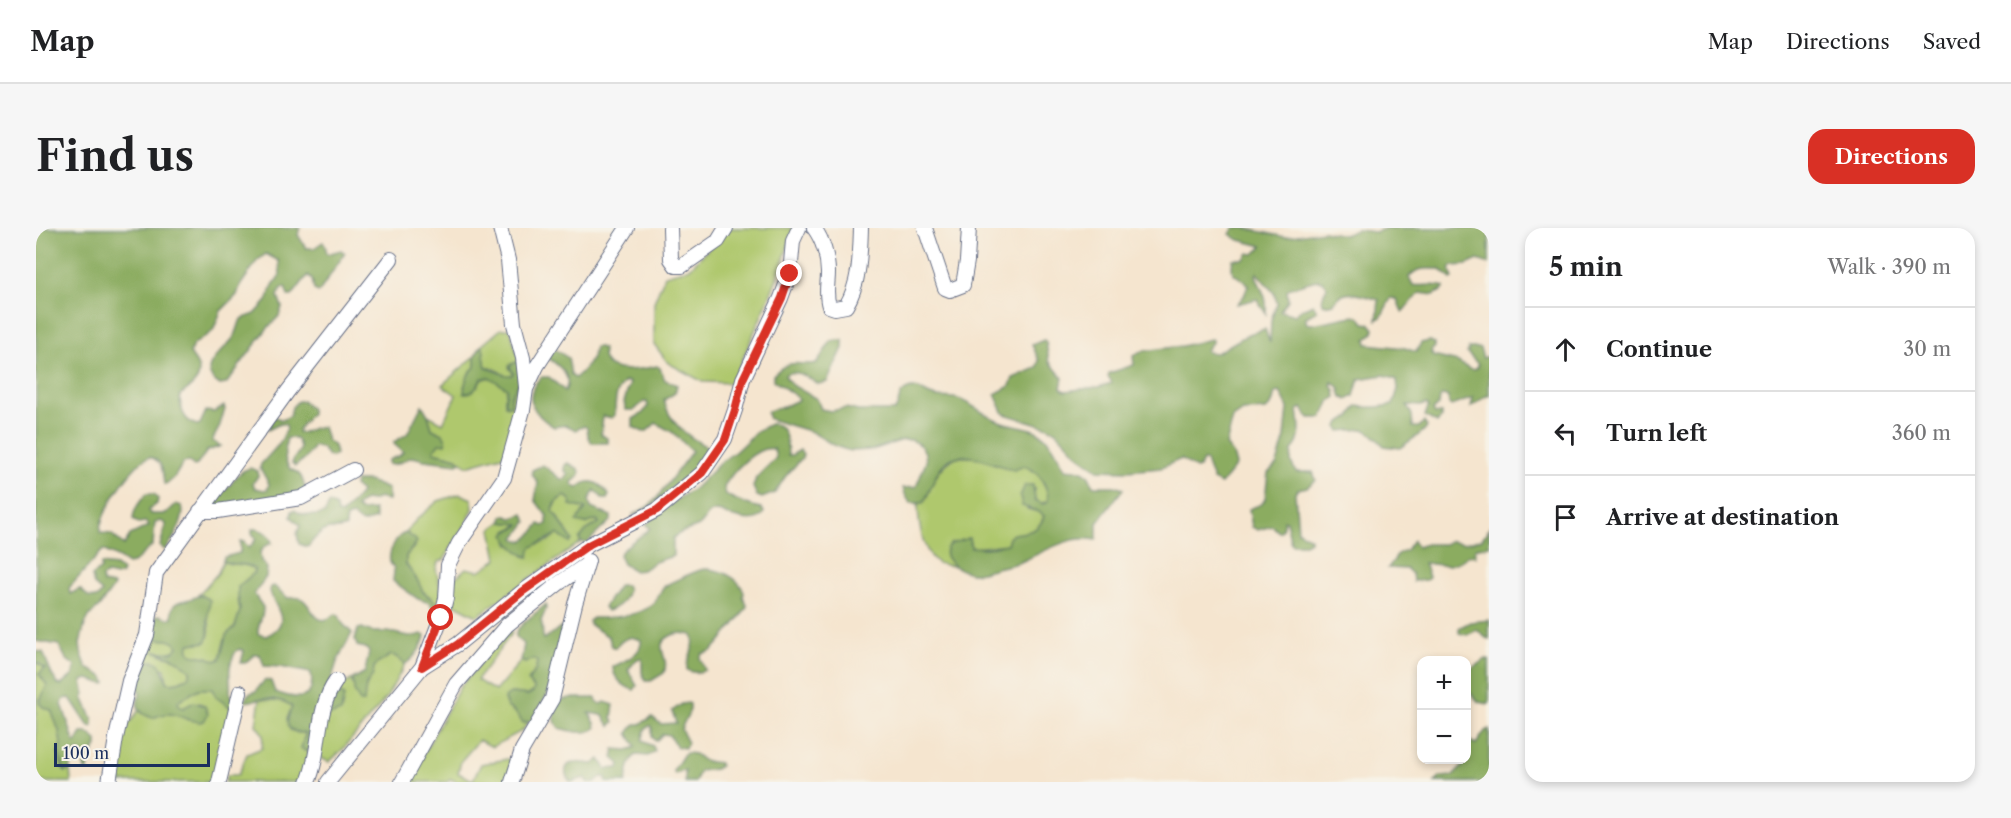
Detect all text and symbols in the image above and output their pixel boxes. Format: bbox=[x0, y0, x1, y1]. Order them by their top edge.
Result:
text: Map bbox=[30, 24, 94, 58]
text: Map bbox=[1708, 29, 1753, 54]
text: Directions bbox=[1786, 29, 1890, 54]
text: Saved bbox=[1923, 29, 1981, 54]
button: Directions bbox=[1808, 129, 1975, 184]
text: Find us bbox=[36, 130, 194, 182]
text: 5 min bbox=[1549, 251, 1623, 283]
text: Walk · 390 m bbox=[1828, 255, 1951, 279]
route end bbox=[776, 260, 802, 286]
icon: ahead bbox=[1549, 333, 1582, 366]
text: Continue bbox=[1606, 336, 1712, 363]
text: 30 m bbox=[1903, 337, 1951, 361]
icon: left bbox=[1549, 417, 1582, 450]
text: Turn left bbox=[1606, 420, 1707, 447]
text: 360 m bbox=[1892, 421, 1951, 445]
icon: arrive bbox=[1549, 501, 1582, 534]
text: Arrive at destination bbox=[1606, 504, 1839, 531]
route start bbox=[427, 604, 453, 630]
map controls bbox=[1417, 656, 1471, 764]
button: + bbox=[1417, 656, 1471, 710]
button: − bbox=[1417, 710, 1471, 764]
scale bar bbox=[54, 740, 210, 768]
text: 100 m bbox=[63, 743, 109, 763]

